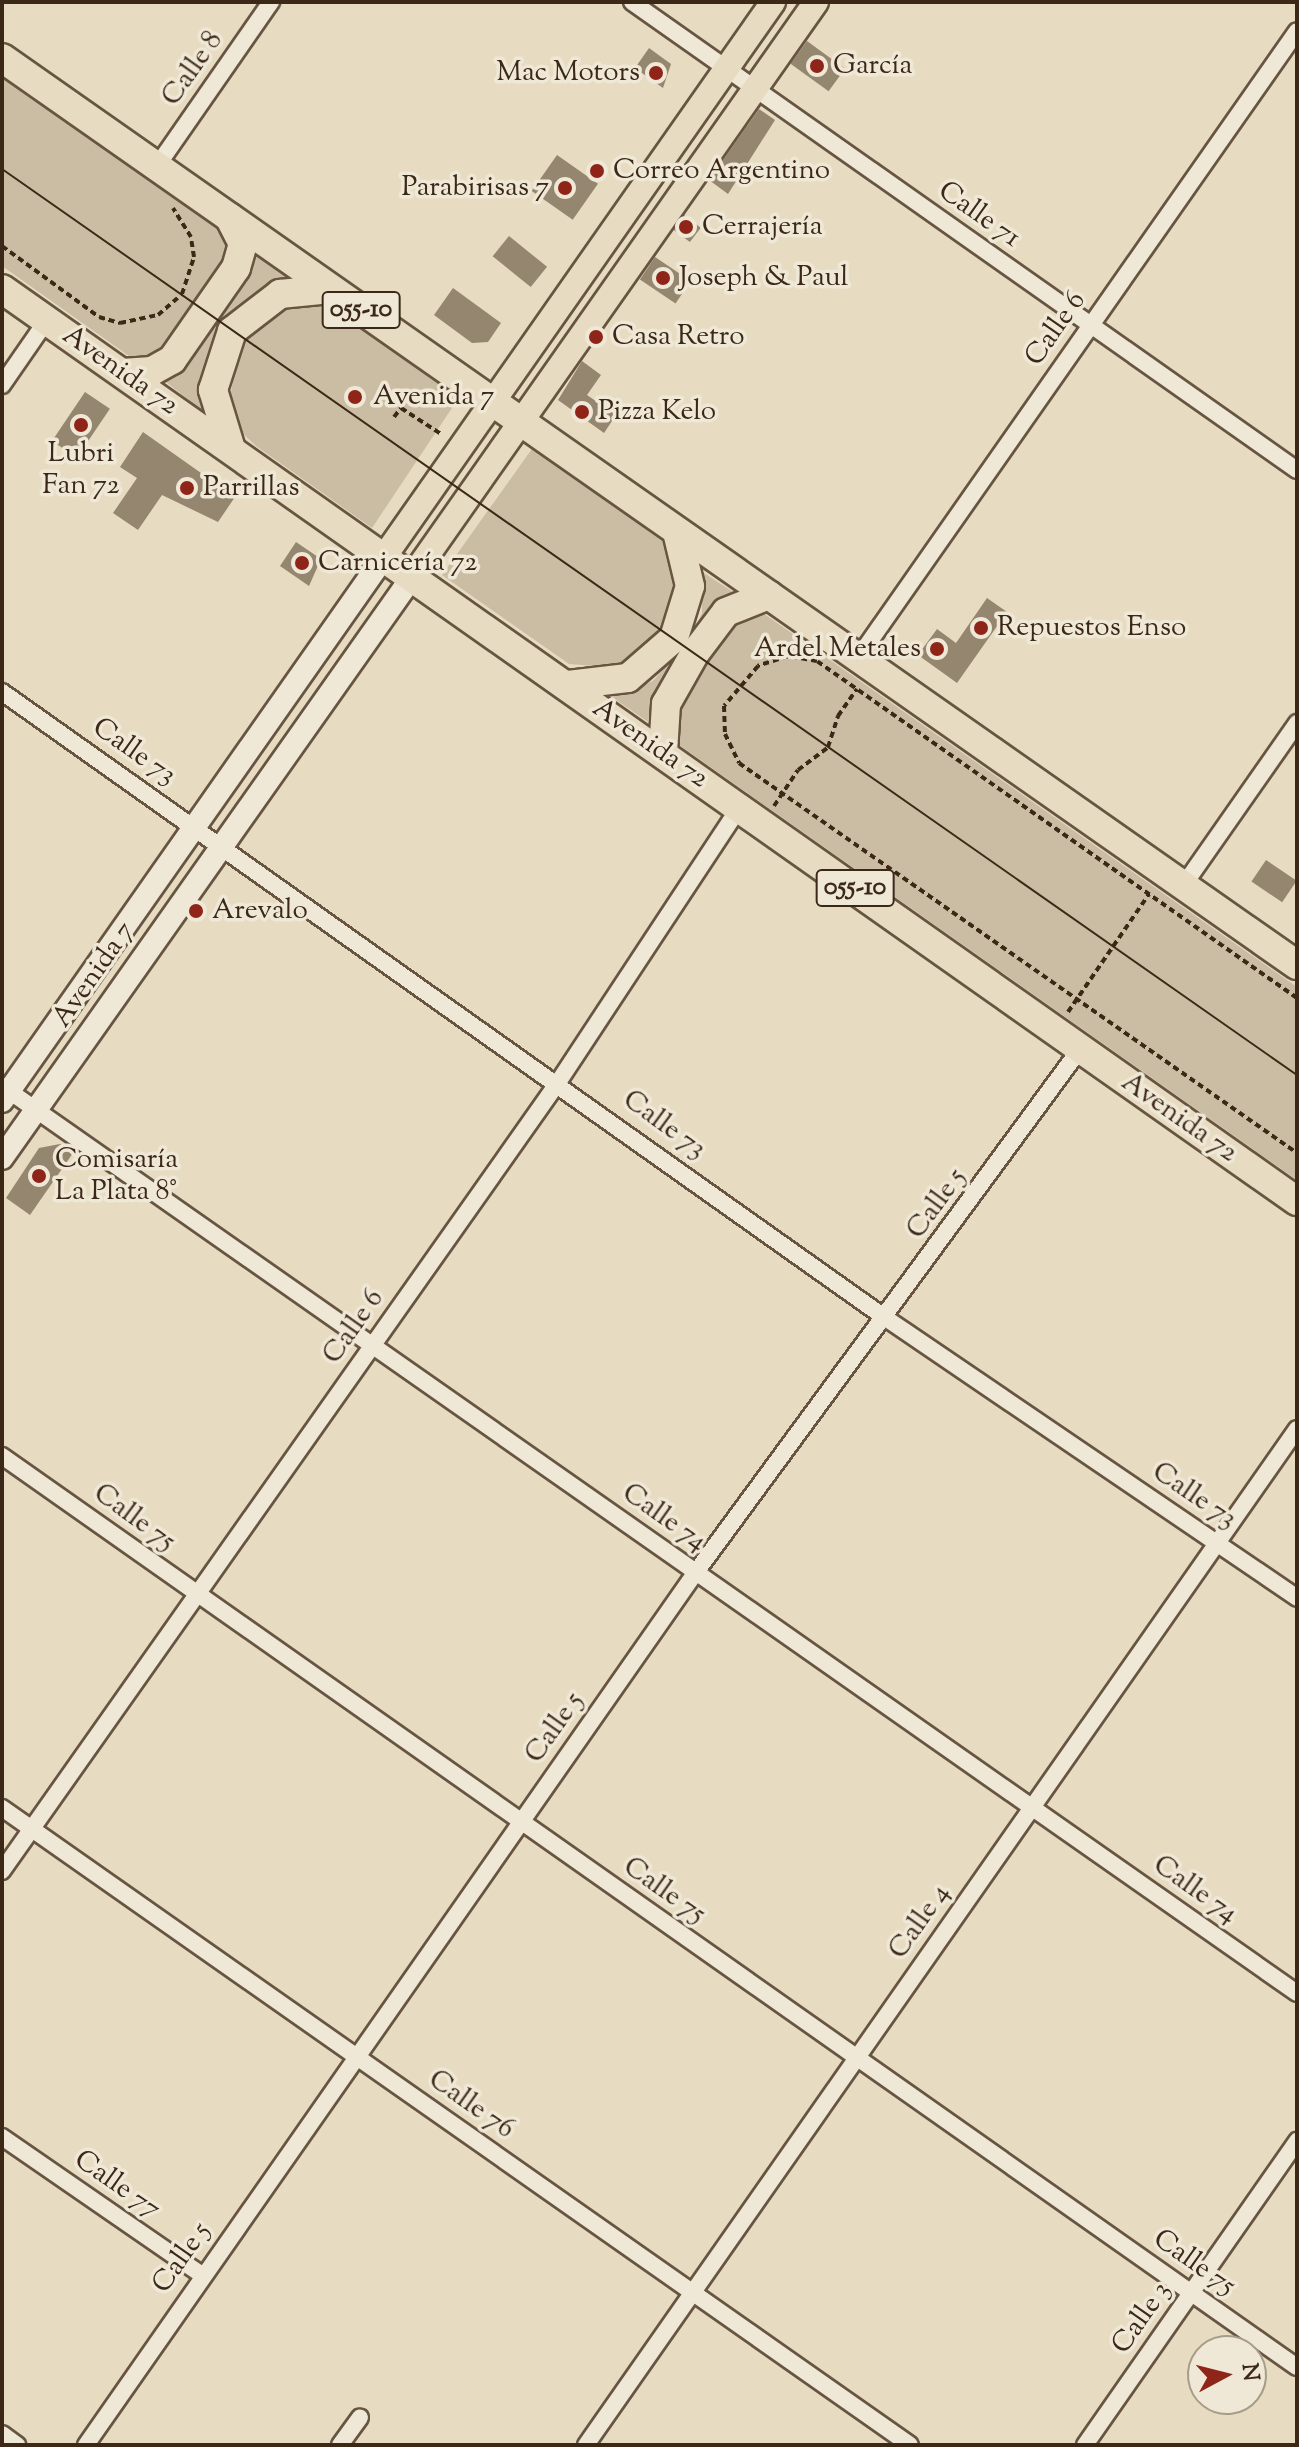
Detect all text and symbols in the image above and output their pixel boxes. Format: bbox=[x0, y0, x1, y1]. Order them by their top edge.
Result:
street label: Calle 8 bbox=[155, 25, 231, 113]
place label: García bbox=[833, 49, 912, 83]
place label: Mac Motors bbox=[496, 56, 640, 90]
marker: García bbox=[808, 57, 826, 75]
marker: Mac Motors bbox=[647, 64, 665, 82]
place label: Correo Argentino bbox=[613, 154, 830, 188]
marker: Correo Argentino bbox=[588, 162, 606, 180]
place label: Parabirisas 7 bbox=[401, 171, 549, 205]
street label: Calle 71 bbox=[931, 175, 1027, 255]
marker: Parabirisas 7 bbox=[556, 179, 574, 197]
place label: Cerrajería bbox=[702, 210, 823, 244]
marker: Cerrajería bbox=[677, 218, 695, 236]
place label: Joseph & Paul bbox=[679, 261, 848, 295]
marker: Joseph & Paul bbox=[654, 269, 672, 287]
street label: Calle 6 bbox=[1018, 285, 1094, 373]
road number: 055-10 bbox=[321, 288, 401, 332]
street label: Avenida 72 bbox=[55, 319, 185, 423]
place label: Casa Retro bbox=[612, 320, 745, 354]
marker: Casa Retro bbox=[587, 328, 605, 346]
place label: Avenida 7 bbox=[373, 380, 494, 414]
marker: Avenida 7 bbox=[344, 386, 366, 408]
place label: Pizza Kelo bbox=[598, 395, 716, 429]
marker: Pizza Kelo bbox=[573, 403, 591, 421]
marker: Lubri Fan 72 bbox=[72, 416, 90, 434]
place label: Lubri Fan 72 bbox=[42, 437, 120, 503]
place label: Parrillas bbox=[203, 471, 299, 505]
marker: Parrillas bbox=[178, 479, 196, 497]
place label: Carnicería 72 bbox=[318, 546, 477, 580]
marker: Carnicería 72 bbox=[293, 554, 311, 572]
place label: Repuestos Enso bbox=[997, 611, 1186, 645]
marker: Repuestos Enso bbox=[972, 619, 990, 637]
place label: Ardel Metales bbox=[754, 632, 921, 666]
marker: Ardel Metales bbox=[928, 640, 946, 658]
street label: Avenida 72 bbox=[585, 692, 715, 796]
street label: Calle 73 bbox=[86, 711, 182, 793]
road number: 055-10 bbox=[815, 866, 895, 910]
place label: Arevalo bbox=[212, 894, 308, 928]
marker: Arevalo bbox=[187, 902, 205, 920]
street label: Avenida 7 bbox=[45, 916, 143, 1034]
street label: Avenida 72 bbox=[1114, 1066, 1244, 1170]
street label: Calle 73 bbox=[616, 1084, 712, 1166]
place label: Comisaría La Plata 8° bbox=[55, 1143, 178, 1209]
street label: Calle 5 bbox=[900, 1162, 974, 1246]
marker: Comisaría La Plata 8° bbox=[30, 1167, 48, 1185]
street label: Calle 6 bbox=[316, 1283, 392, 1371]
street label: Calle 73 bbox=[1145, 1456, 1243, 1536]
street label: Calle 75 bbox=[86, 1477, 182, 1559]
street label: Calle 74 bbox=[615, 1477, 713, 1559]
street label: Calle 5 bbox=[519, 1686, 591, 1770]
street label: Calle 74 bbox=[1146, 1849, 1244, 1931]
street label: Calle 75 bbox=[616, 1851, 712, 1931]
street label: Calle 4 bbox=[882, 1878, 958, 1966]
street label: Calle 76 bbox=[421, 2063, 521, 2147]
street label: Calle 77 bbox=[67, 2143, 167, 2227]
street label: Calle 5 bbox=[146, 2216, 218, 2300]
street label: Calle 75 bbox=[1146, 2223, 1242, 2303]
street label: Calle 3 bbox=[1105, 2275, 1179, 2361]
north arrow bbox=[1187, 2335, 1267, 2415]
text: N bbox=[1232, 2362, 1266, 2383]

